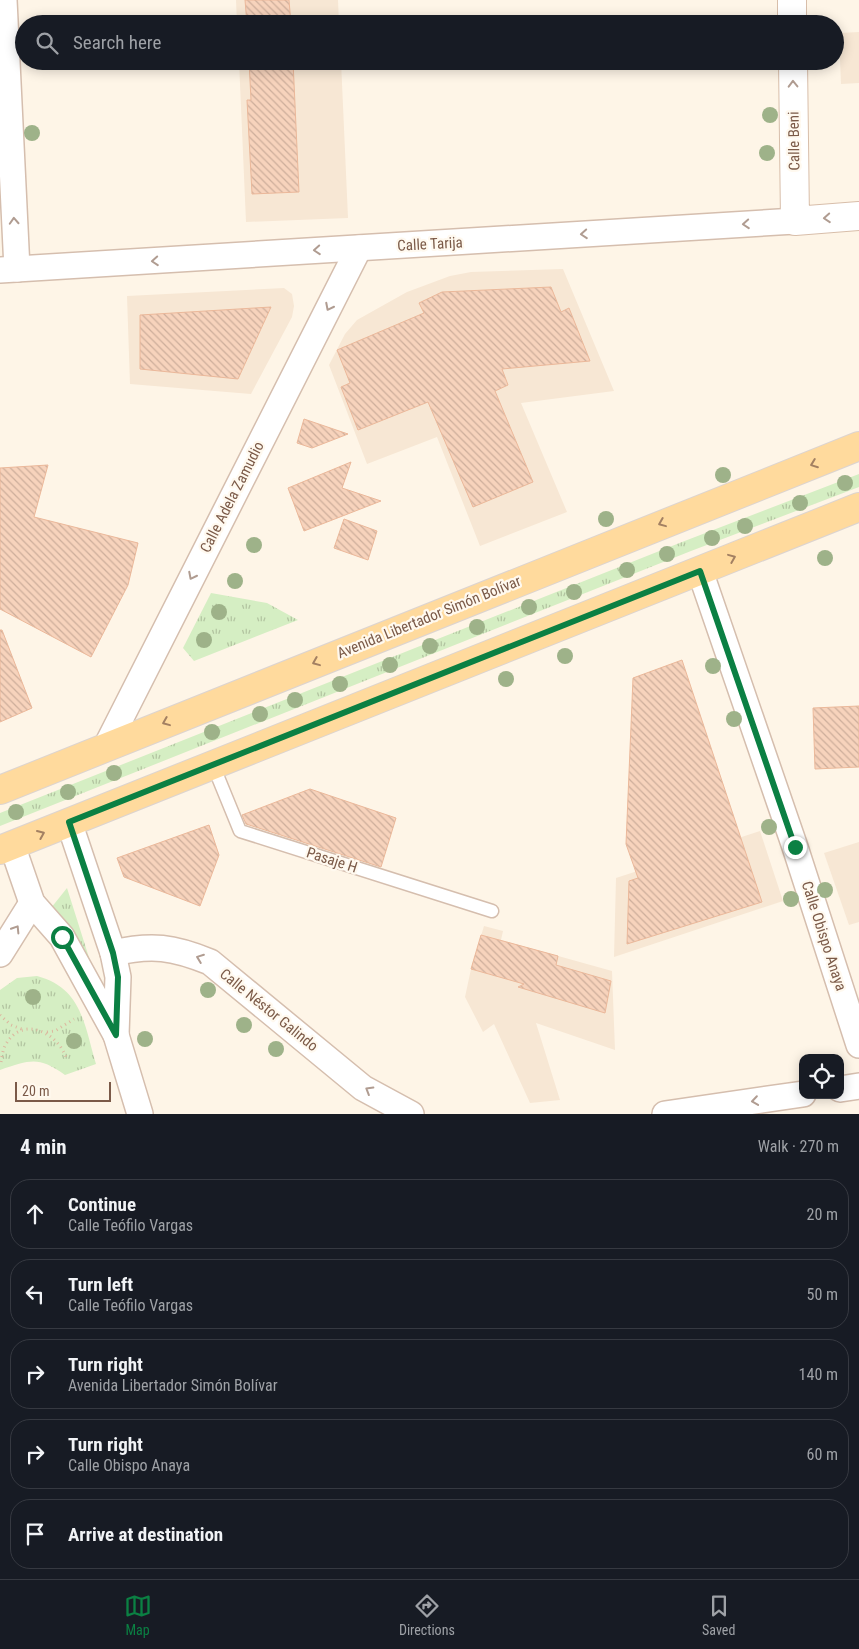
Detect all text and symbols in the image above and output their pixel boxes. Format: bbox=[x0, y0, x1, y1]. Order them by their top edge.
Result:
search box bbox=[15, 15, 844, 70]
icon: search bbox=[33, 29, 61, 57]
text: Search here bbox=[73, 31, 161, 54]
one-way arrow bbox=[788, 80, 798, 88]
street label: Calle Beni bbox=[784, 111, 804, 171]
one-way arrow bbox=[823, 213, 831, 224]
one-way arrow bbox=[9, 216, 20, 224]
one-way arrow bbox=[742, 218, 750, 229]
one-way arrow bbox=[580, 229, 588, 240]
street label: Calle Tarija bbox=[397, 233, 463, 255]
one-way arrow bbox=[313, 245, 321, 256]
one-way arrow bbox=[151, 255, 159, 266]
one-way arrow bbox=[325, 301, 335, 310]
street label: Calle Adela Zamudio bbox=[196, 438, 268, 556]
one-way arrow bbox=[810, 458, 818, 468]
one-way arrow bbox=[658, 517, 667, 528]
one-way arrow bbox=[727, 554, 736, 564]
one-way arrow bbox=[188, 571, 198, 580]
street label: Avenida Libertador Simón Bolívar bbox=[335, 572, 524, 662]
one-way arrow bbox=[313, 656, 321, 666]
one-way arrow bbox=[162, 716, 170, 726]
one-way arrow bbox=[36, 829, 45, 840]
route end bbox=[784, 836, 807, 859]
street label: Pasaje H bbox=[304, 843, 360, 877]
street label: Calle Obispo Anaya bbox=[798, 879, 850, 993]
one-way arrow bbox=[10, 925, 19, 934]
route start bbox=[51, 926, 74, 949]
one-way arrow bbox=[197, 953, 205, 963]
street label: Calle Néstor Galindo bbox=[216, 965, 322, 1055]
map controls bbox=[799, 1054, 844, 1099]
button: locate bbox=[799, 1054, 844, 1099]
scale bar bbox=[15, 1079, 111, 1102]
text: 20 m bbox=[22, 1083, 50, 1099]
one-way arrow bbox=[365, 1087, 374, 1097]
one-way arrow bbox=[750, 1095, 758, 1106]
text: 4 min bbox=[20, 1135, 67, 1159]
text: Walk · 270 m bbox=[758, 1137, 839, 1156]
text: Continue bbox=[68, 1193, 136, 1216]
icon: ahead bbox=[21, 1200, 49, 1228]
text: 20 m bbox=[806, 1205, 838, 1224]
text: Calle Teófilo Vargas bbox=[68, 1216, 193, 1235]
text: Turn left bbox=[68, 1273, 133, 1296]
icon: left bbox=[21, 1280, 49, 1308]
text: 50 m bbox=[806, 1285, 838, 1304]
text: Calle Teófilo Vargas bbox=[68, 1296, 193, 1315]
text: Turn right bbox=[68, 1353, 143, 1376]
icon: right bbox=[21, 1360, 49, 1388]
text: 140 m bbox=[799, 1365, 838, 1384]
text: Avenida Libertador Simón Bolívar bbox=[68, 1376, 278, 1395]
text: Turn right bbox=[68, 1433, 143, 1456]
icon: right bbox=[21, 1440, 49, 1468]
text: 60 m bbox=[806, 1445, 838, 1464]
text: Calle Obispo Anaya bbox=[68, 1456, 190, 1475]
icon: arrive bbox=[21, 1520, 49, 1548]
text: Arrive at destination bbox=[68, 1523, 223, 1546]
tab: Map bbox=[124, 1592, 152, 1638]
tab: Directions bbox=[399, 1592, 455, 1638]
tab: Saved bbox=[702, 1592, 735, 1638]

